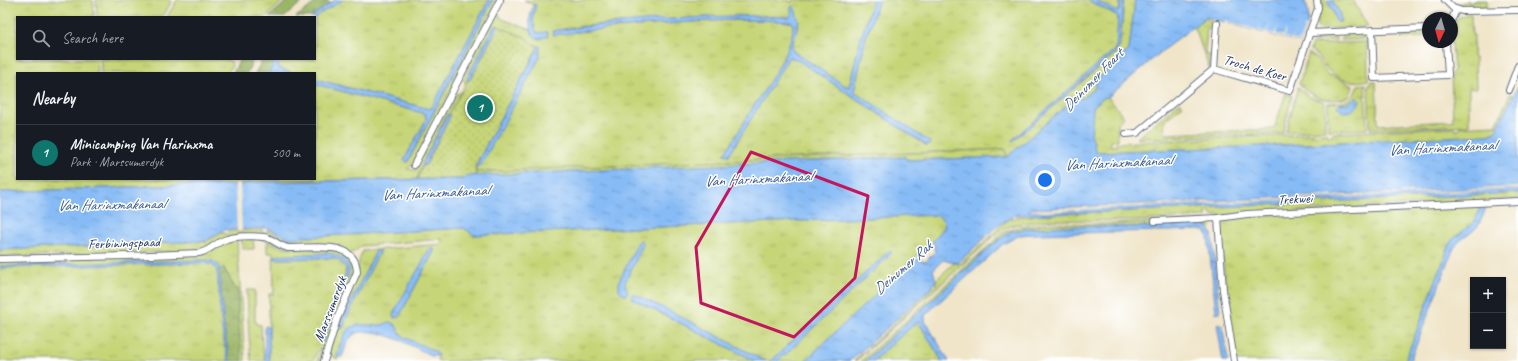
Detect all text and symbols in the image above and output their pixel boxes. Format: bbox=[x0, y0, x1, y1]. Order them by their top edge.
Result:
north arrow bbox=[1422, 12, 1458, 48]
search box bbox=[16, 16, 316, 60]
icon: search bbox=[30, 27, 52, 49]
text: Search here bbox=[62, 29, 123, 48]
water label: Deinumer Feart bbox=[1058, 43, 1130, 115]
street label: Troch de Koer bbox=[1222, 51, 1289, 85]
text: Nearby bbox=[32, 88, 75, 109]
pin: 1 bbox=[467, 93, 493, 123]
text: Minicamping Van Harinxma bbox=[70, 135, 213, 154]
water label: Van Harinxmakanaal bbox=[1388, 135, 1502, 160]
text: 1 bbox=[42, 145, 48, 161]
text: 500 m bbox=[272, 145, 300, 161]
water label: Van Harinxmakanaal bbox=[1064, 150, 1178, 175]
text: Park · Marssumerdyk bbox=[70, 154, 163, 170]
water label: Van Harinxmakanaal bbox=[704, 166, 818, 191]
your location bbox=[1035, 170, 1055, 190]
water label: Van Harinxmakanaal bbox=[381, 180, 495, 205]
street label: Trekwei bbox=[1277, 189, 1315, 208]
water label: Van Harinxmakanaal bbox=[57, 194, 170, 215]
street label: Ferbiningspaad bbox=[88, 233, 163, 253]
water label: Deinumer Rak bbox=[870, 236, 938, 299]
street label: Marssumerdyk bbox=[310, 273, 351, 344]
map controls bbox=[1470, 277, 1506, 349]
button: + bbox=[1470, 277, 1506, 313]
button: − bbox=[1470, 313, 1506, 349]

